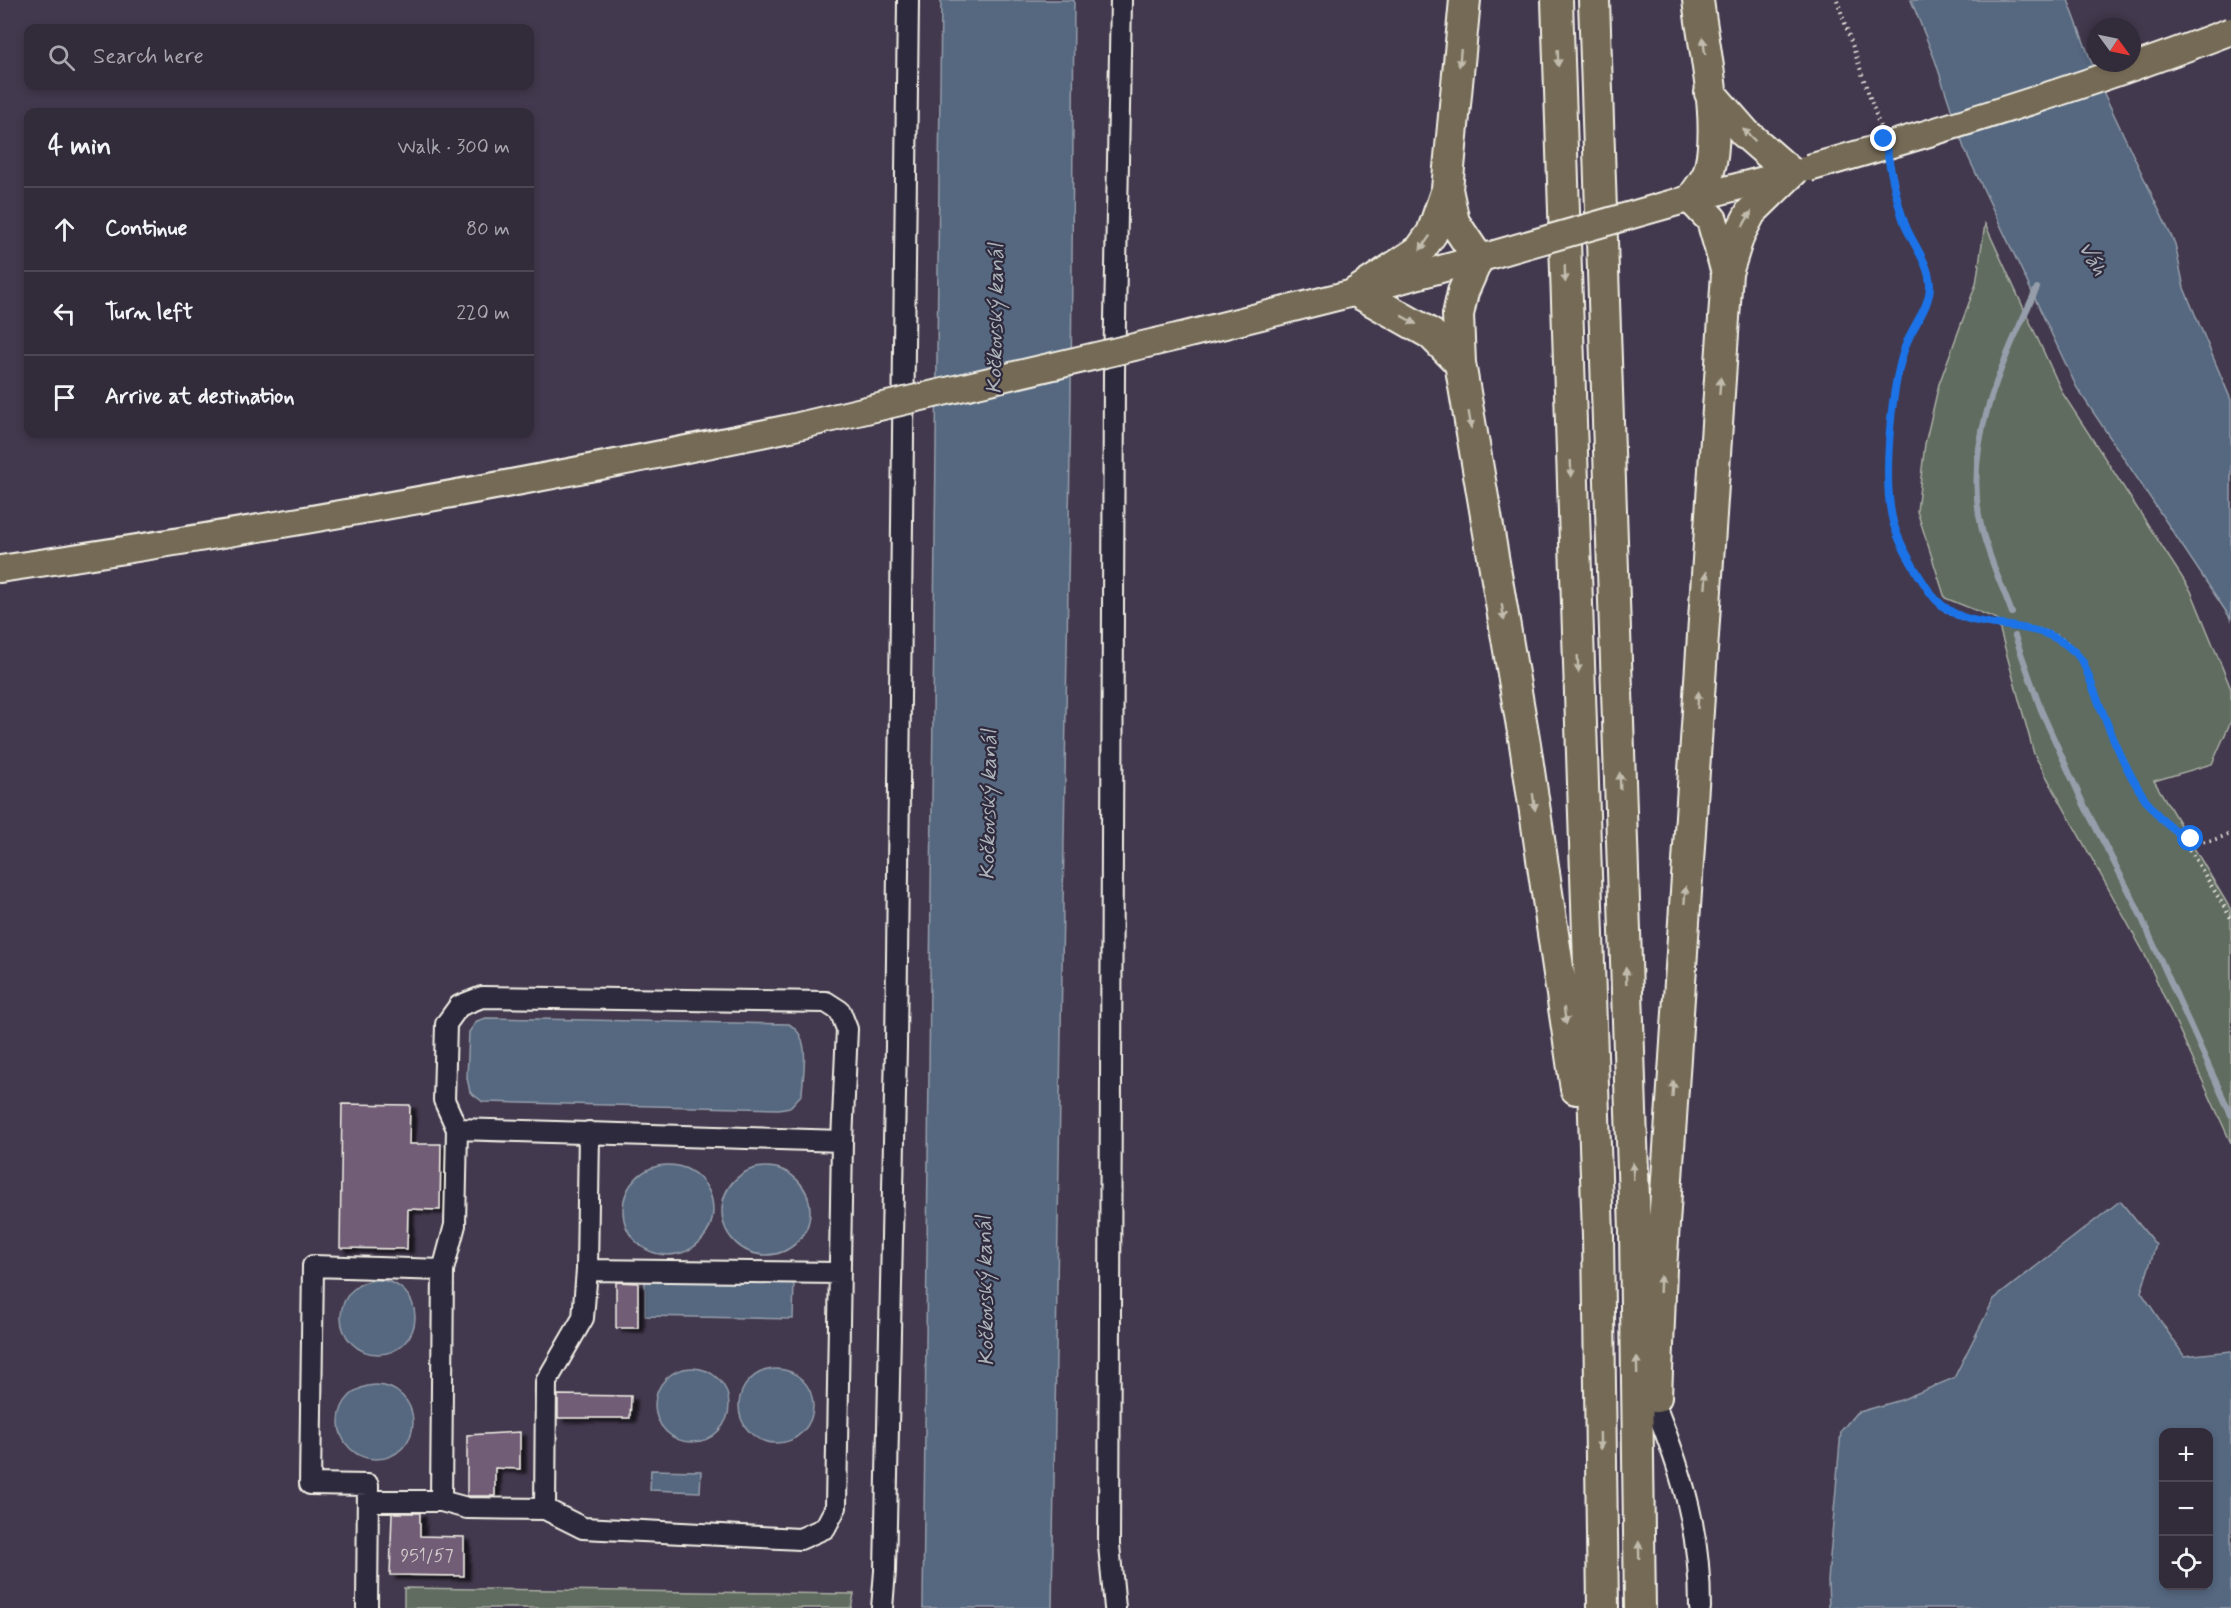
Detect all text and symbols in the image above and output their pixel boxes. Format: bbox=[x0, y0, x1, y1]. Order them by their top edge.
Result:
north arrow bbox=[2087, 18, 2141, 72]
search box bbox=[24, 24, 534, 90]
one-way arrow bbox=[1699, 37, 1708, 56]
icon: search bbox=[45, 41, 78, 74]
text: Search here bbox=[93, 43, 204, 71]
one-way arrow bbox=[1455, 49, 1465, 68]
one-way arrow bbox=[1554, 49, 1563, 68]
route end bbox=[1870, 125, 1896, 151]
one-way arrow bbox=[1741, 128, 1756, 142]
text: 4 min bbox=[48, 130, 111, 164]
text: Walk · 300 m bbox=[398, 134, 510, 161]
one-way arrow bbox=[1742, 211, 1753, 227]
icon: ahead bbox=[48, 213, 81, 246]
text: Continue bbox=[105, 215, 187, 243]
text: 80 m bbox=[466, 216, 510, 243]
one-way arrow bbox=[1419, 234, 1431, 250]
water label: Váh bbox=[2071, 237, 2113, 281]
water label: Kočkovský kanál bbox=[981, 242, 1011, 394]
one-way arrow bbox=[1560, 265, 1569, 284]
icon: left bbox=[48, 297, 81, 330]
text: Turn left bbox=[105, 299, 193, 327]
text: 220 m bbox=[456, 300, 510, 327]
one-way arrow bbox=[1400, 315, 1417, 325]
one-way arrow bbox=[1716, 376, 1725, 395]
icon: arrive bbox=[48, 381, 81, 414]
text: Arrive at destination bbox=[105, 383, 295, 411]
one-way arrow bbox=[1466, 411, 1475, 430]
one-way arrow bbox=[1567, 460, 1576, 479]
one-way arrow bbox=[1702, 571, 1711, 590]
one-way arrow bbox=[1499, 603, 1508, 622]
one-way arrow bbox=[1573, 655, 1583, 674]
one-way arrow bbox=[1694, 691, 1703, 710]
water label: Kočkovský kanál bbox=[974, 728, 1004, 880]
one-way arrow bbox=[1615, 771, 1624, 790]
one-way arrow bbox=[1529, 793, 1538, 812]
route start bbox=[2177, 825, 2203, 851]
one-way arrow bbox=[1681, 885, 1690, 904]
one-way arrow bbox=[1621, 966, 1631, 985]
one-way arrow bbox=[1561, 1007, 1570, 1026]
one-way arrow bbox=[1668, 1080, 1677, 1099]
one-way arrow bbox=[1628, 1161, 1637, 1180]
water label: Kočkovský kanál bbox=[971, 1214, 1001, 1366]
one-way arrow bbox=[1656, 1275, 1665, 1294]
one-way arrow bbox=[1632, 1356, 1642, 1375]
map controls bbox=[2159, 1428, 2213, 1590]
button: + bbox=[2159, 1428, 2213, 1482]
one-way arrow bbox=[1596, 1432, 1605, 1451]
button: − bbox=[2159, 1482, 2213, 1536]
button: locate bbox=[2159, 1536, 2213, 1590]
one-way arrow bbox=[1635, 1540, 1644, 1559]
house number: 951/57 bbox=[400, 1544, 454, 1568]

